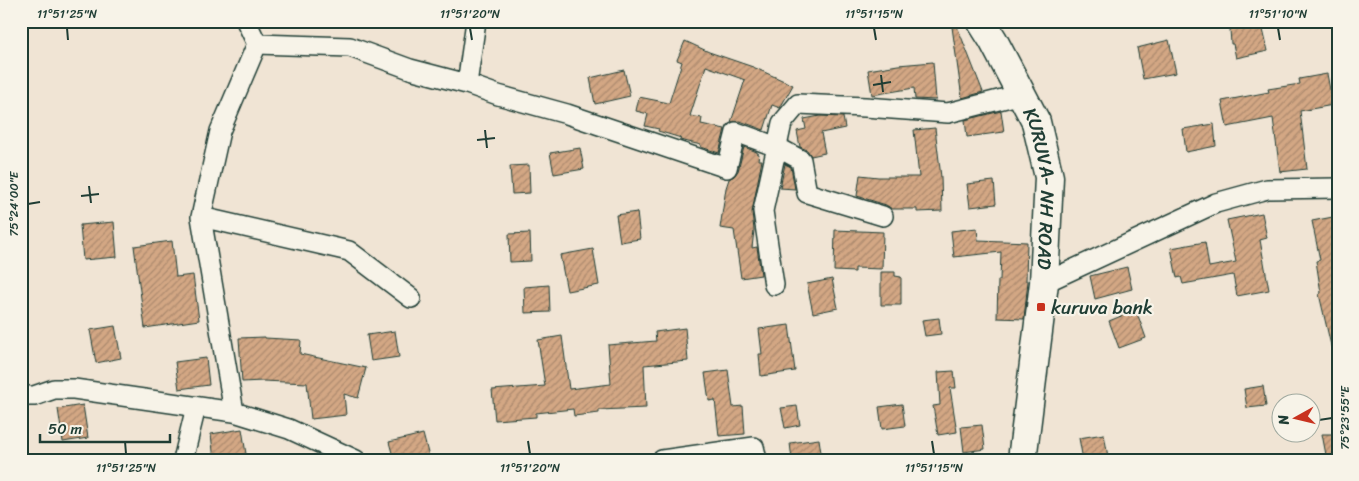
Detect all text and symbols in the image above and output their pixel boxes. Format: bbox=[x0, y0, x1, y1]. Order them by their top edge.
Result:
text: 11°51'25"N bbox=[37, 3, 98, 25]
text: 11°51'20"N bbox=[440, 3, 501, 25]
text: 11°51'15"N bbox=[845, 3, 904, 25]
text: 11°51'10"N bbox=[1249, 3, 1308, 25]
street label: KURUVA- NH ROAD bbox=[1014, 101, 1065, 271]
text: 75°24'00"E bbox=[3, 170, 25, 237]
place label: kuruva bank bbox=[1051, 291, 1153, 324]
marker: kuruva bank bbox=[1035, 301, 1047, 313]
text: 75°23'55"E bbox=[1334, 385, 1356, 450]
north arrow bbox=[1272, 394, 1322, 444]
scale bar bbox=[40, 411, 170, 443]
text: N bbox=[1271, 413, 1297, 427]
text: 50 m bbox=[48, 416, 83, 442]
text: 11°51'25"N bbox=[96, 457, 157, 479]
text: 11°51'20"N bbox=[500, 457, 561, 479]
text: 11°51'15"N bbox=[905, 457, 964, 479]

